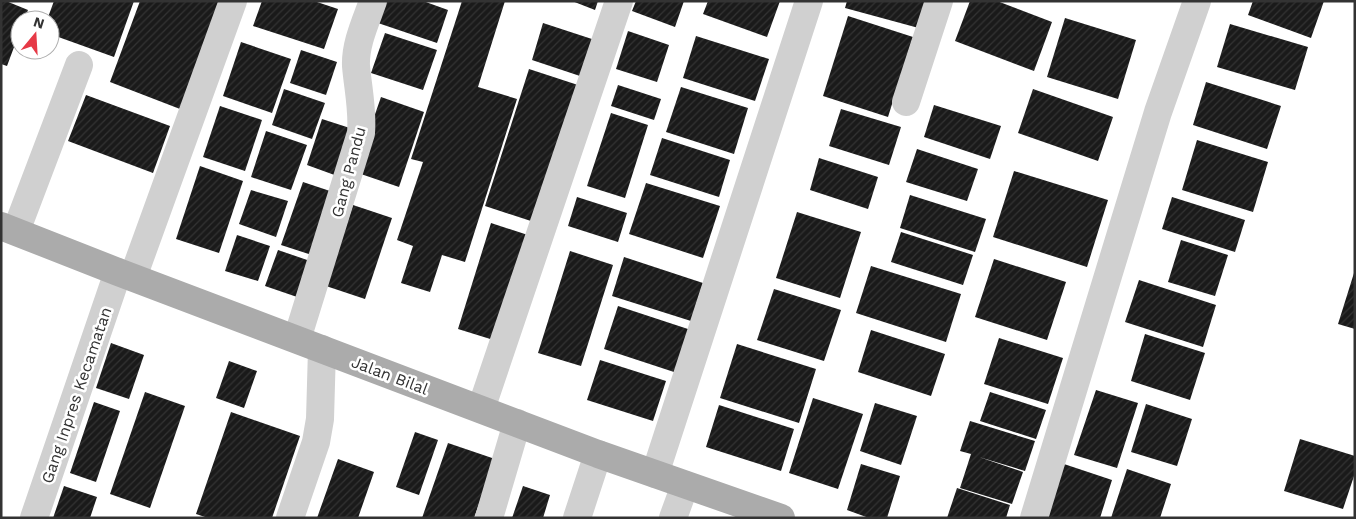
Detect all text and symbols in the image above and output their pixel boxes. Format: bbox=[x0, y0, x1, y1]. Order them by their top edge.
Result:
north arrow bbox=[10, 10, 60, 60]
text: N bbox=[32, 13, 46, 32]
street label: Gang Pandu bbox=[327, 125, 370, 220]
street label: Gang Inpres Kecamatan bbox=[37, 305, 116, 486]
street label: Jalan Bilal bbox=[349, 352, 431, 399]

